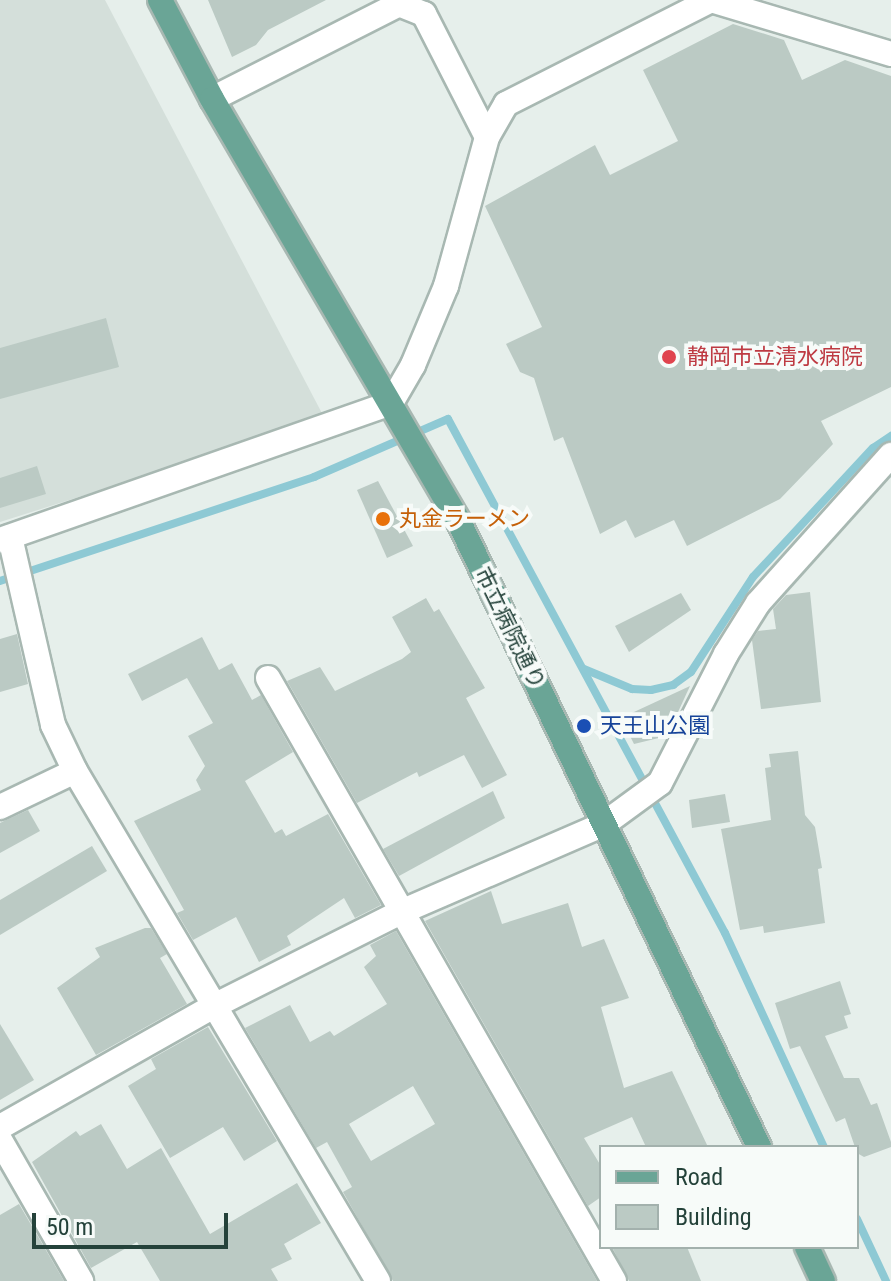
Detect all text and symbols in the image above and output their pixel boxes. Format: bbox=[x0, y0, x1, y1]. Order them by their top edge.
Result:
place label: 静岡市立清水病院 bbox=[687, 344, 863, 370]
marker: 静岡市立清水病院 bbox=[658, 346, 680, 368]
place label: 丸金ラーメン bbox=[399, 506, 531, 532]
marker: 丸金ラーメン bbox=[374, 510, 392, 528]
street label: 市立病院通り bbox=[469, 563, 551, 693]
place label: 天王山公園 bbox=[600, 713, 710, 739]
marker: 天王山公園 bbox=[575, 717, 593, 735]
legend bbox=[599, 1145, 859, 1249]
text: Road bbox=[675, 1163, 723, 1191]
scale bar bbox=[36, 1197, 232, 1247]
text: Building bbox=[675, 1203, 752, 1231]
text: 50 m bbox=[46, 1213, 93, 1241]

